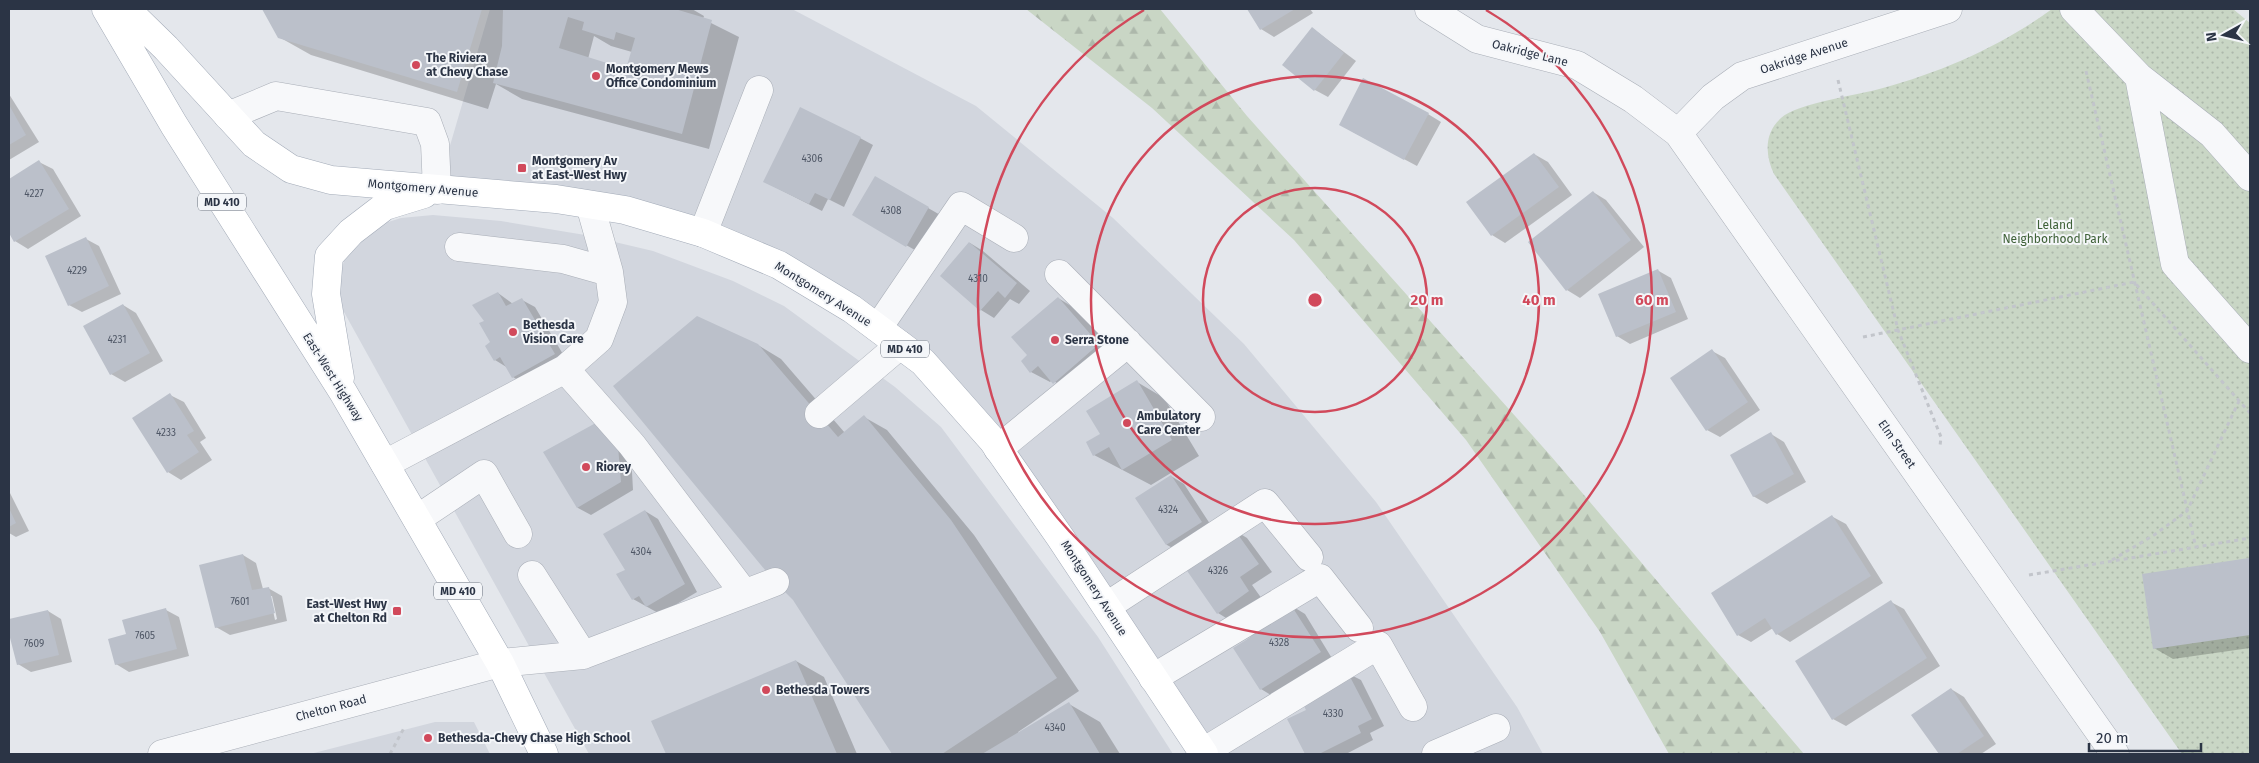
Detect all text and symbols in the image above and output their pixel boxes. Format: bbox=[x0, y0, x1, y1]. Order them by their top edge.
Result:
north arrow bbox=[2199, 10, 2249, 60]
text: N bbox=[2203, 31, 2221, 43]
street label: Oakridge Avenue bbox=[1758, 35, 1850, 77]
street label: Oakridge Lane bbox=[1491, 37, 1569, 69]
place label: The Riviera at Chevy Chase bbox=[426, 51, 508, 79]
marker: The Riviera at Chevy Chase bbox=[410, 59, 422, 71]
place label: Montgomery Mews Office Condominium bbox=[606, 62, 716, 90]
marker: Montgomery Mews Office Condominium bbox=[590, 70, 602, 82]
house number: 4306 bbox=[801, 153, 823, 165]
place label: Montgomery Av at East-West Hwy bbox=[532, 154, 627, 182]
marker: Montgomery Av at East-West Hwy bbox=[516, 162, 528, 174]
street label: Montgomery Avenue bbox=[367, 176, 479, 200]
house number: 4227 bbox=[24, 188, 44, 200]
road number: MD 410 bbox=[198, 193, 246, 210]
house number: 4308 bbox=[880, 205, 902, 217]
park label: Leland Neighborhood Park bbox=[2002, 218, 2108, 246]
street label: Montgomery Avenue bbox=[772, 259, 874, 329]
house number: 4229 bbox=[67, 265, 87, 277]
house number: 4310 bbox=[968, 273, 988, 285]
centre of rings bbox=[1306, 291, 1324, 309]
text: 20 m bbox=[1411, 291, 1443, 309]
text: 40 m bbox=[1522, 291, 1556, 309]
text: 60 m bbox=[1635, 291, 1669, 309]
place label: Bethesda Vision Care bbox=[522, 318, 584, 346]
marker: Bethesda Vision Care bbox=[507, 326, 519, 338]
street label: East-West Highway bbox=[300, 330, 366, 424]
place label: Serra Stone bbox=[1065, 333, 1129, 347]
house number: 4231 bbox=[107, 334, 127, 346]
marker: Serra Stone bbox=[1049, 334, 1061, 346]
road number: MD 410 bbox=[881, 340, 929, 358]
place label: Ambulatory Care Center bbox=[1136, 409, 1202, 437]
marker: Ambulatory Care Center bbox=[1121, 417, 1133, 429]
street label: Elm Street bbox=[1875, 417, 1919, 471]
house number: 4233 bbox=[156, 427, 176, 439]
place label: Riorey bbox=[596, 460, 632, 474]
marker: Riorey bbox=[580, 461, 592, 473]
house number: 4324 bbox=[1158, 504, 1179, 516]
street label: Montgomery Avenue bbox=[1058, 538, 1130, 638]
house number: 4304 bbox=[630, 546, 652, 558]
house number: 4326 bbox=[1208, 565, 1228, 577]
road number: MD 410 bbox=[434, 582, 482, 600]
house number: 7601 bbox=[230, 596, 250, 608]
place label: East-West Hwy at Chelton Rd bbox=[306, 597, 388, 625]
marker: East-West Hwy at Chelton Rd bbox=[391, 605, 403, 617]
house number: 7605 bbox=[135, 630, 155, 642]
house number: 4328 bbox=[1269, 637, 1290, 649]
house number: 7609 bbox=[24, 638, 44, 650]
place label: Bethesda Towers bbox=[776, 683, 870, 697]
marker: Bethesda Towers bbox=[760, 684, 772, 696]
street label: Chelton Road bbox=[294, 692, 368, 724]
house number: 4330 bbox=[1323, 708, 1344, 720]
scale bar bbox=[2089, 720, 2202, 752]
house number: 4340 bbox=[1045, 722, 1066, 734]
text: 20 m bbox=[2096, 729, 2129, 747]
place label: Bethesda-Chevy Chase High School bbox=[438, 731, 631, 745]
marker: Bethesda-Chevy Chase High School bbox=[422, 732, 434, 744]

